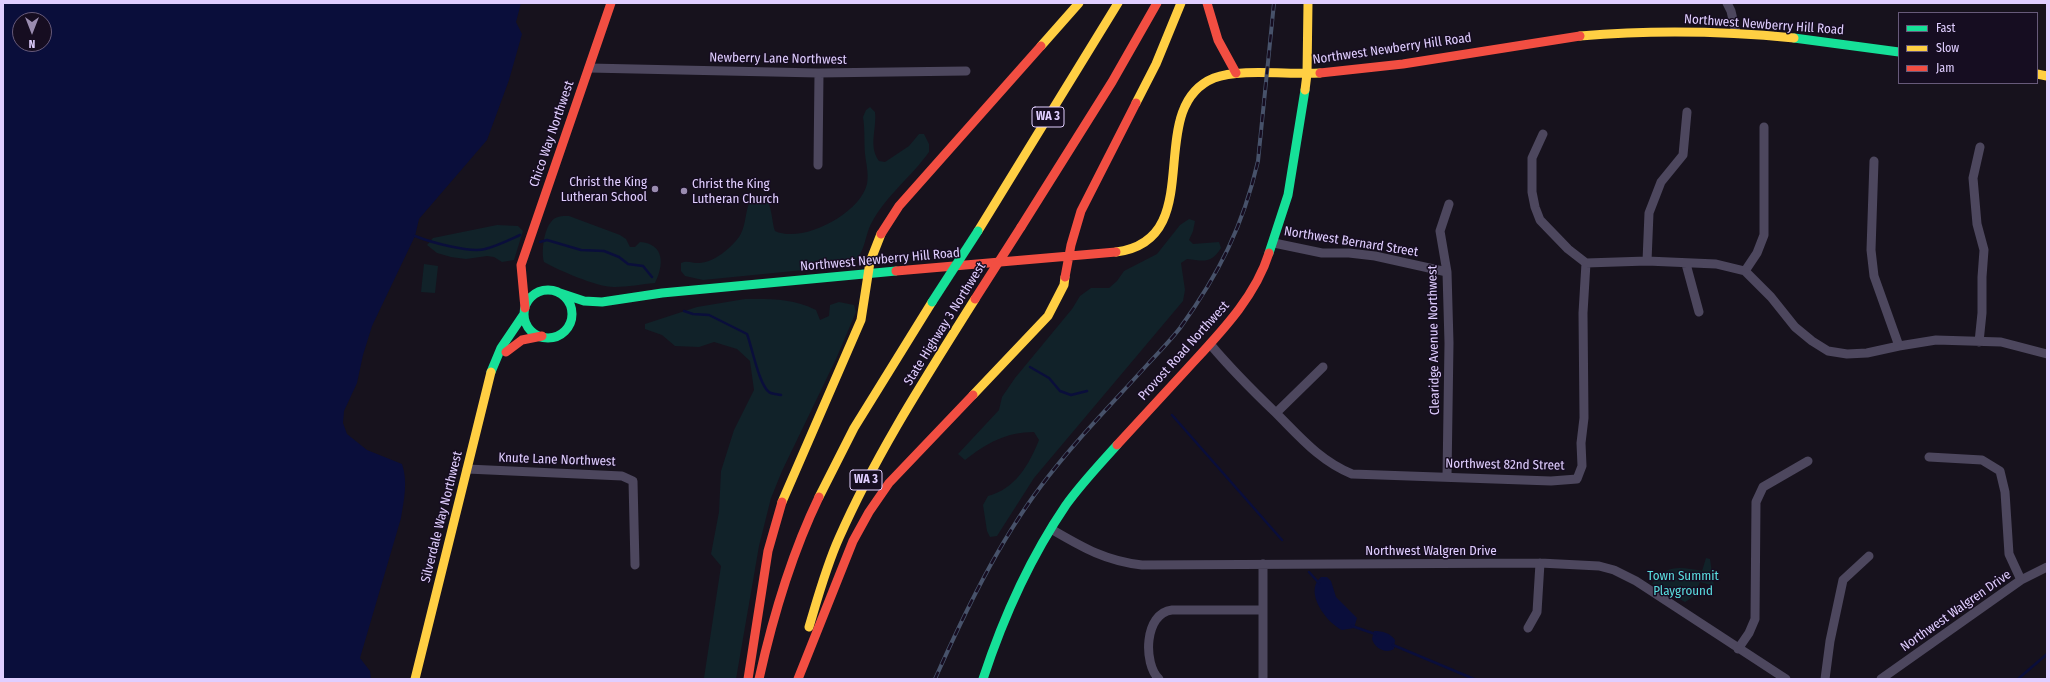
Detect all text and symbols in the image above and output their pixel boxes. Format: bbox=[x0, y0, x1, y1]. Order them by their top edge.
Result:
north arrow bbox=[12, 12, 52, 52]
street label: Northwest Newberry Hill Road bbox=[1684, 12, 1844, 38]
legend bbox=[1898, 12, 2038, 84]
text: Fast bbox=[1936, 21, 1955, 35]
street label: Northwest Newberry Hill Road bbox=[1312, 30, 1472, 68]
text: N bbox=[29, 37, 35, 50]
text: Slow bbox=[1936, 41, 1959, 55]
street label: Newberry Lane Northwest bbox=[709, 50, 847, 68]
text: Jam bbox=[1936, 61, 1954, 75]
street label: Chico Way Northwest bbox=[527, 79, 577, 189]
road number: WA 3 bbox=[1032, 107, 1064, 127]
place label: Christ the King Lutheran School bbox=[561, 174, 647, 205]
place label: Christ the King Lutheran Church bbox=[692, 176, 779, 207]
marker: Christ the King Lutheran School bbox=[650, 184, 660, 194]
marker: Christ the King Lutheran Church bbox=[679, 186, 689, 196]
street label: Northwest Bernard Street bbox=[1283, 224, 1419, 260]
street label: Northwest Newberry Hill Road bbox=[799, 245, 961, 275]
street label: State Highway 3 Northwest bbox=[901, 260, 989, 388]
street label: Clearidge Avenue Northwest bbox=[1425, 265, 1443, 415]
street label: Provost Road Northwest bbox=[1135, 298, 1233, 404]
street label: Silverdale Way Northwest bbox=[418, 450, 466, 584]
street label: Knute Lane Northwest bbox=[498, 450, 616, 470]
street label: Northwest 82nd Street bbox=[1445, 456, 1565, 474]
road number: WA 3 bbox=[850, 470, 882, 490]
street label: Northwest Walgren Drive bbox=[1365, 543, 1497, 559]
street label: Northwest Walgren Drive bbox=[1898, 567, 2014, 655]
park label: Town Summit Playground bbox=[1647, 568, 1719, 599]

